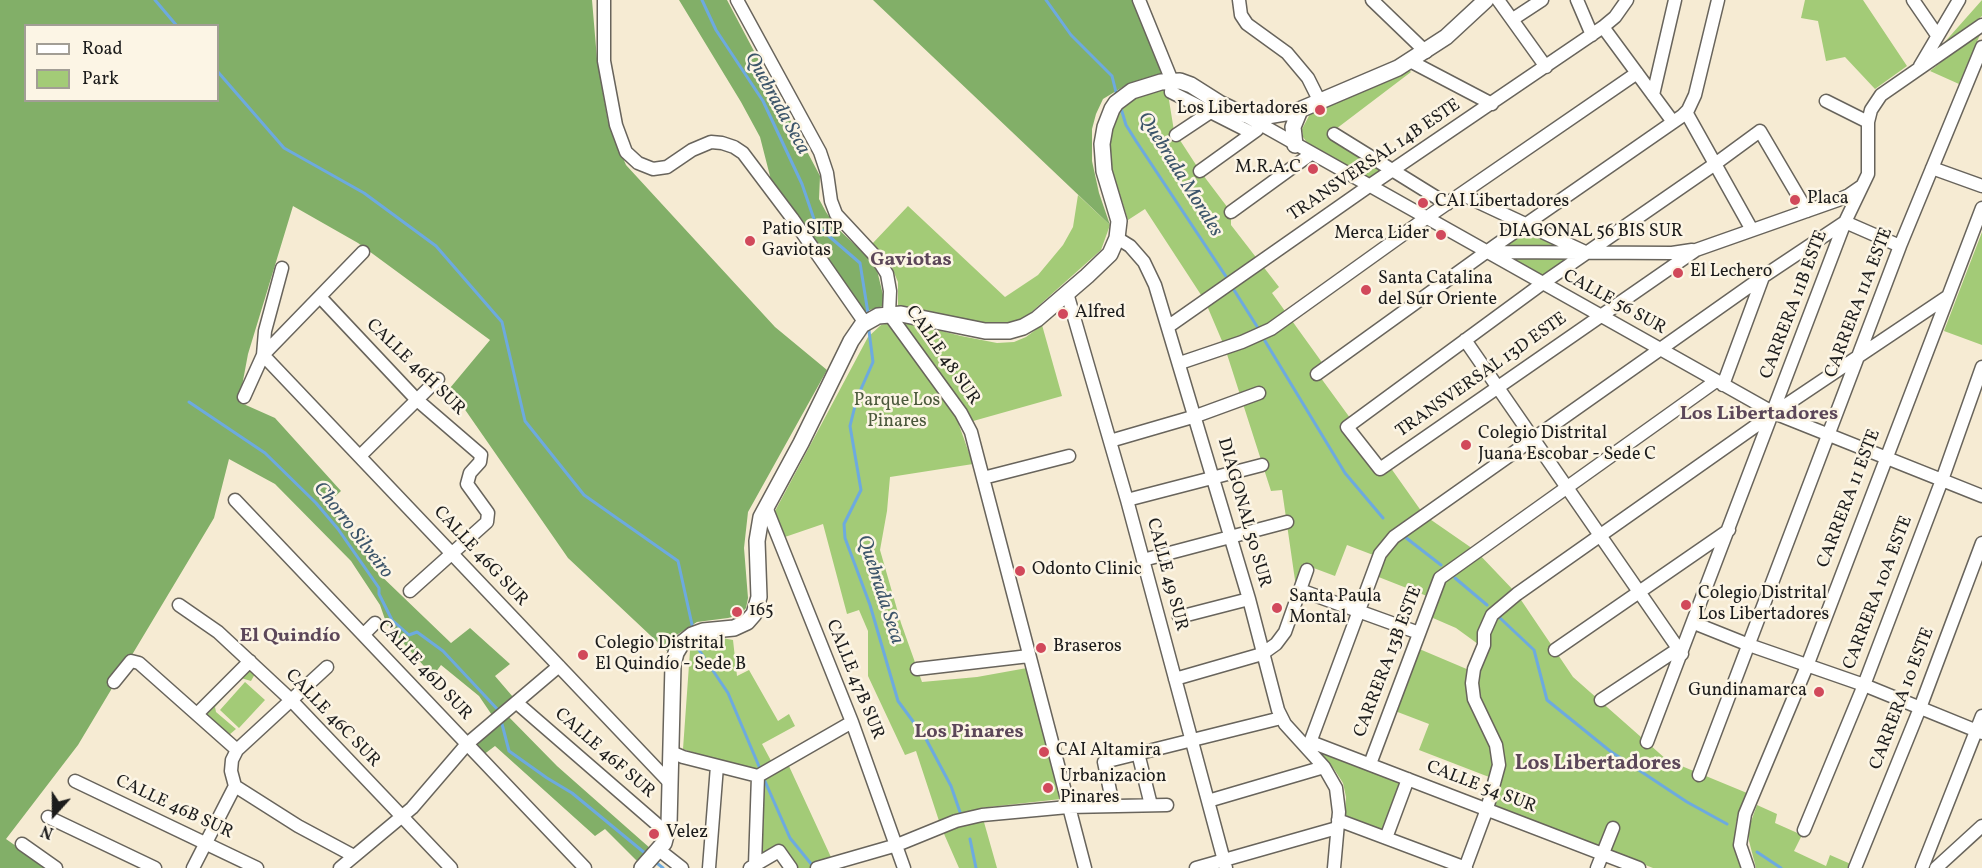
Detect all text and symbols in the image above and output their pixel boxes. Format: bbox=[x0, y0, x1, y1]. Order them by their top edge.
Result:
legend bbox=[24, 24, 219, 102]
text: Road bbox=[82, 37, 123, 62]
water label: Quebrada Seca bbox=[738, 49, 814, 159]
text: Park bbox=[82, 67, 119, 92]
street label: TRANSVERSAL 14B ESTE bbox=[1285, 95, 1465, 227]
place label: Los Libertadores bbox=[1177, 99, 1308, 121]
marker: Los Libertadores bbox=[1313, 103, 1327, 117]
water label: Quebrada Morales bbox=[1131, 108, 1227, 242]
place label: M.R.A.C bbox=[1235, 158, 1301, 180]
marker: M.R.A.C bbox=[1306, 162, 1320, 176]
place label: Placa bbox=[1807, 189, 1849, 211]
place label: CAI Libertadores bbox=[1435, 192, 1569, 214]
marker: Placa bbox=[1788, 193, 1802, 207]
marker: CAI Libertadores bbox=[1416, 196, 1430, 210]
place label: Patio SITP Gaviotas bbox=[762, 220, 842, 262]
street label: DIAGONAL 56 BIS SUR bbox=[1499, 222, 1683, 244]
place label: Merca Lider bbox=[1334, 224, 1429, 246]
street label: CARRERA 11A ESTE bbox=[1821, 225, 1899, 381]
street label: CARRERA 11B ESTE bbox=[1757, 227, 1833, 383]
marker: Merca Lider bbox=[1434, 228, 1448, 242]
marker: Patio SITP Gaviotas bbox=[743, 234, 757, 248]
district label: Gaviotas bbox=[870, 249, 952, 273]
place label: El Lechero bbox=[1690, 262, 1772, 284]
street label: CALLE 56 SUR bbox=[1559, 266, 1669, 340]
marker: El Lechero bbox=[1671, 266, 1685, 280]
place label: Santa Catalina del Sur Oriente bbox=[1378, 269, 1497, 312]
marker: Santa Catalina del Sur Oriente bbox=[1359, 283, 1373, 297]
street label: CALLE 48 SUR bbox=[900, 302, 984, 410]
place label: Alfred bbox=[1075, 303, 1125, 325]
marker: Alfred bbox=[1056, 307, 1070, 321]
street label: TRANSVERSAL 13D ESTE bbox=[1392, 309, 1572, 443]
street label: CALLE 46H SUR bbox=[361, 315, 469, 421]
park label: Parque Los Pinares bbox=[854, 391, 940, 434]
district label: Los Libertadores bbox=[1680, 403, 1838, 427]
place label: Colegio Distrital Juana Escobar - Sede C bbox=[1478, 424, 1656, 466]
street label: CARRERA 11 ESTE bbox=[1814, 427, 1886, 571]
street label: DIAGONAL 50 SUR bbox=[1211, 436, 1275, 590]
marker: Colegio Distrital Juana Escobar - Sede C bbox=[1459, 438, 1473, 452]
water label: Chorro Silveiro bbox=[307, 478, 397, 584]
street label: CALLE 46G SUR bbox=[428, 502, 532, 612]
street label: CARRERA 10A ESTE bbox=[1840, 513, 1918, 673]
street label: CALLE 49 SUR bbox=[1141, 516, 1191, 634]
water label: Quebrada Seca bbox=[850, 532, 908, 648]
place label: Odonto Clinic bbox=[1032, 560, 1142, 582]
marker: Odonto Clinic bbox=[1013, 564, 1027, 578]
street label: CARRERA 13B ESTE bbox=[1350, 583, 1428, 741]
place label: Colegio Distrital Los Libertadores bbox=[1698, 584, 1829, 626]
place label: Santa Paula Montal bbox=[1289, 587, 1381, 630]
marker: Colegio Distrital Los Libertadores bbox=[1679, 598, 1693, 612]
place label: 165 bbox=[749, 601, 774, 623]
marker: Santa Paula Montal bbox=[1270, 601, 1284, 615]
marker: 165 bbox=[730, 605, 744, 619]
street label: CALLE 46D SUR bbox=[372, 616, 476, 726]
street label: CALLE 47B SUR bbox=[820, 617, 888, 743]
district label: El Quindío bbox=[240, 625, 340, 649]
street label: CARRERA 10 ESTE bbox=[1866, 625, 1940, 773]
place label: Colegio Distrital El Quindío - Sede B bbox=[595, 634, 746, 676]
place label: Braseros bbox=[1053, 637, 1122, 659]
marker: Braseros bbox=[1034, 641, 1048, 655]
marker: Colegio Distrital El Quindío - Sede B bbox=[576, 648, 590, 662]
street label: CALLE 46C SUR bbox=[280, 665, 384, 773]
place label: Gundinamarca bbox=[1688, 681, 1807, 703]
marker: Gundinamarca bbox=[1812, 685, 1826, 699]
street label: CALLE 46F SUR bbox=[549, 704, 659, 804]
district label: Los Pinares bbox=[914, 721, 1024, 745]
place label: CAI Altamira bbox=[1056, 741, 1161, 763]
marker: CAI Altamira bbox=[1037, 745, 1051, 759]
district label: Los Libertadores bbox=[1515, 752, 1681, 778]
street label: CALLE 54 SUR bbox=[1423, 757, 1539, 819]
place label: Urbanizacion Pinares bbox=[1060, 767, 1166, 810]
street label: CALLE 46B SUR bbox=[112, 771, 236, 845]
marker: Urbanizacion Pinares bbox=[1041, 781, 1055, 795]
north arrow bbox=[24, 784, 84, 844]
text: N bbox=[38, 818, 57, 843]
place label: Velez bbox=[666, 823, 708, 845]
marker: Velez bbox=[647, 827, 661, 841]

